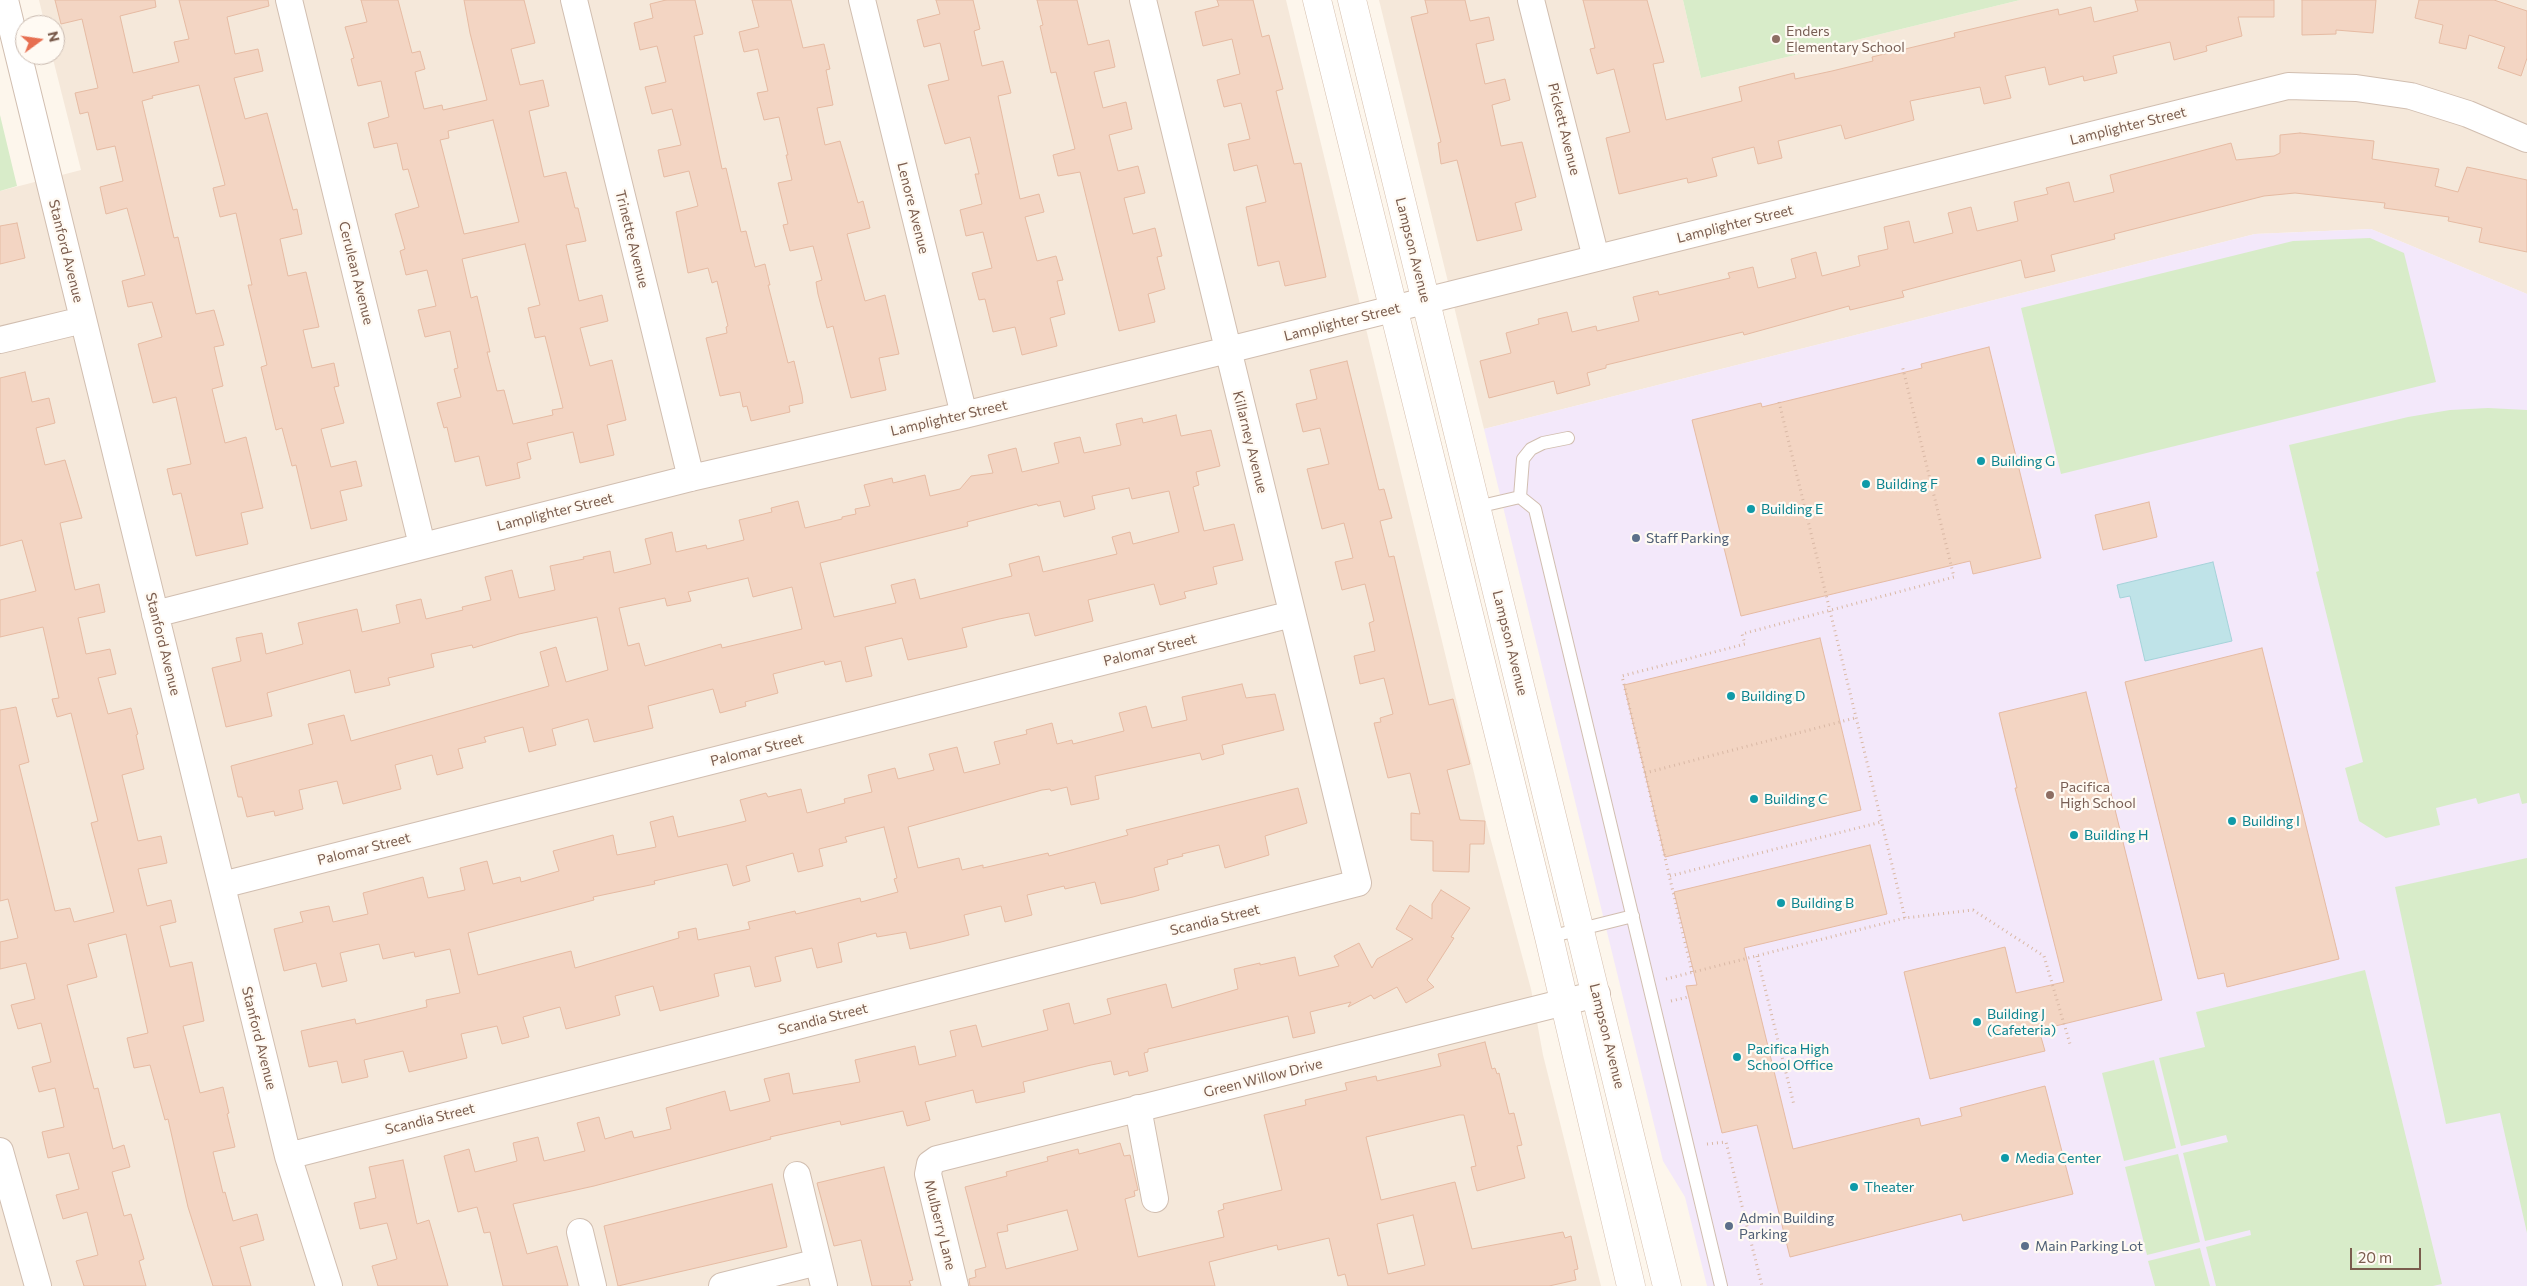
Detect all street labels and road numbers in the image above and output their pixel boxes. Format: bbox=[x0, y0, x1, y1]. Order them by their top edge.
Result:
street label: Pickett Avenue bbox=[1544, 81, 1584, 177]
street label: Lamplighter Street bbox=[2068, 103, 2188, 149]
street label: Lenore Avenue bbox=[893, 160, 933, 256]
street label: Trinette Avenue bbox=[612, 188, 652, 290]
street label: Lampson Avenue bbox=[1392, 196, 1434, 304]
street label: Stanford Avenue bbox=[45, 198, 87, 304]
street label: Lamplighter Street bbox=[1675, 201, 1795, 247]
street label: Cerulean Avenue bbox=[335, 220, 377, 326]
street label: Lamplighter Street bbox=[1282, 299, 1402, 345]
street label: Killarney Avenue bbox=[1229, 389, 1271, 495]
street label: Lamplighter Street bbox=[889, 396, 1009, 440]
street label: Lamplighter Street bbox=[495, 489, 615, 535]
street label: Lampson Avenue bbox=[1489, 589, 1531, 697]
street label: Stanford Avenue bbox=[142, 591, 184, 697]
street label: Palomar Street bbox=[1102, 630, 1198, 670]
street label: Palomar Street bbox=[709, 730, 805, 770]
street label: Palomar Street bbox=[316, 829, 412, 869]
street label: Scandia Street bbox=[1168, 901, 1262, 939]
street label: Lampson Avenue bbox=[1586, 982, 1628, 1090]
street label: Stanford Avenue bbox=[238, 985, 280, 1091]
street label: Scandia Street bbox=[776, 1000, 870, 1038]
street label: Green Willow Drive bbox=[1202, 1055, 1324, 1101]
street label: Scandia Street bbox=[383, 1100, 477, 1138]
street label: Mulberry Lane bbox=[921, 1178, 959, 1272]

